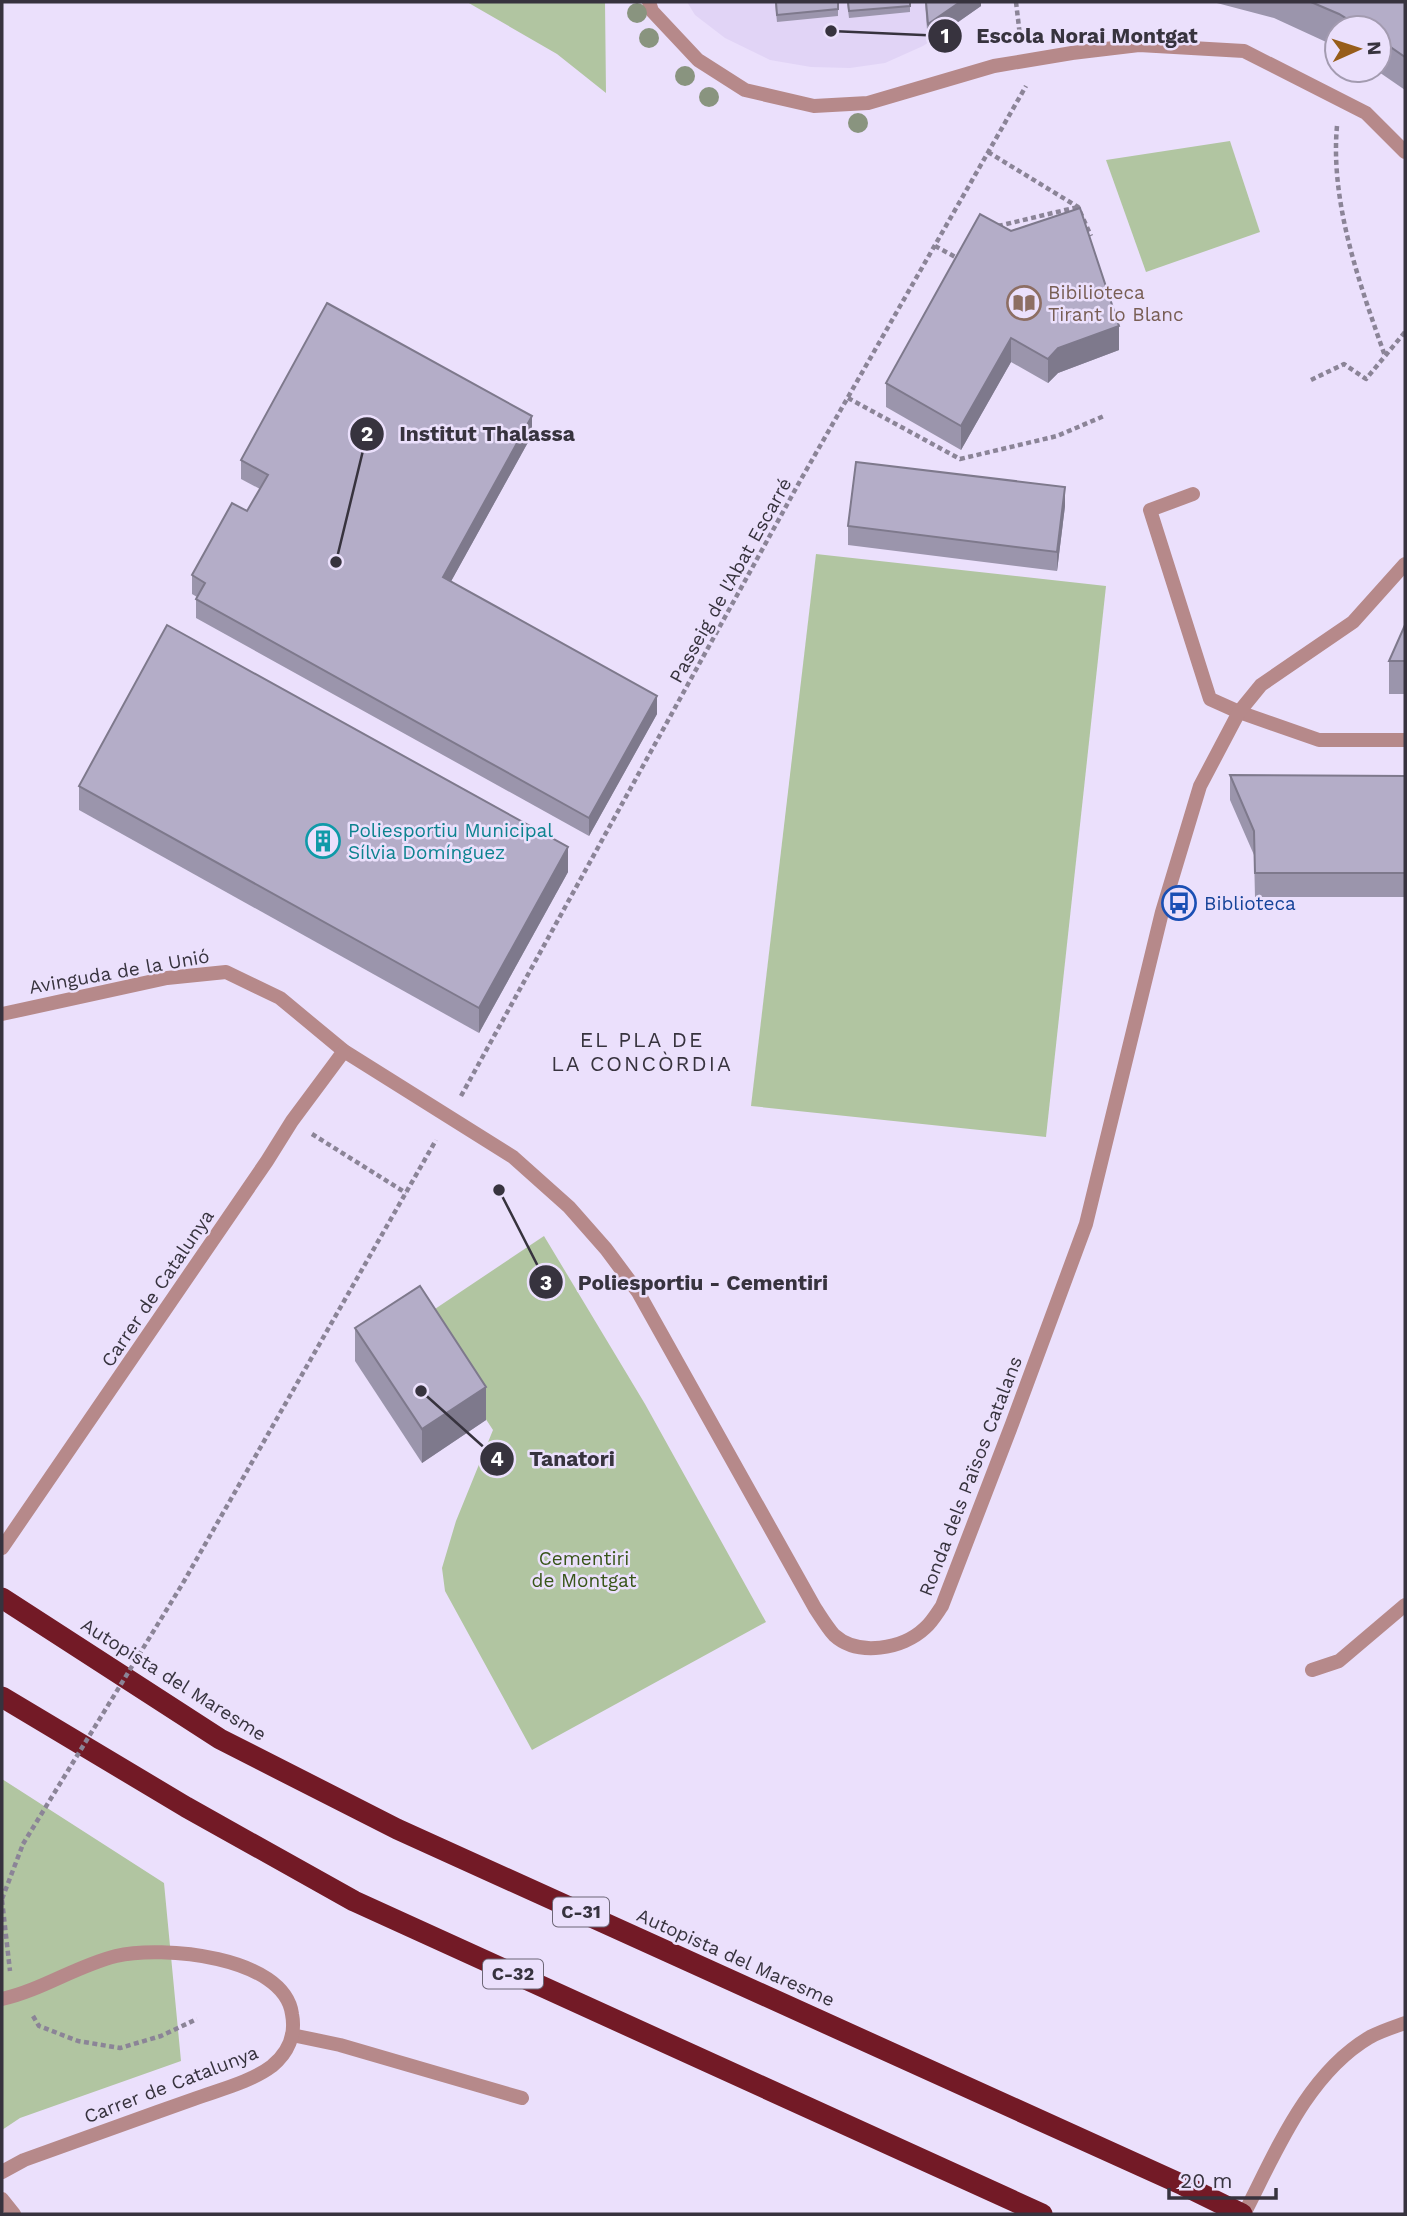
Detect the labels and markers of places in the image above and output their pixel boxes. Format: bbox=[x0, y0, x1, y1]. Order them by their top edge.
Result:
callout: Escola Norai Montgat bbox=[927, 15, 1212, 57]
place label: Bibilioteca Tirant lo Blanc bbox=[1048, 281, 1184, 326]
library icon: Bibilioteca Tirant lo Blanc bbox=[1005, 284, 1043, 322]
callout: Institut Thalassa bbox=[350, 413, 589, 455]
place label: Poliesportiu Municipal Sílvia Domínguez bbox=[348, 819, 553, 864]
building icon: Poliesportiu Municipal Sílvia Domínguez bbox=[304, 822, 342, 860]
bus stop icon: Biblioteca bbox=[1160, 884, 1198, 922]
place label: Biblioteca bbox=[1204, 892, 1296, 915]
callout: Poliesportiu - Cementiri bbox=[528, 1261, 842, 1303]
callout: Tanatori bbox=[480, 1438, 628, 1480]

